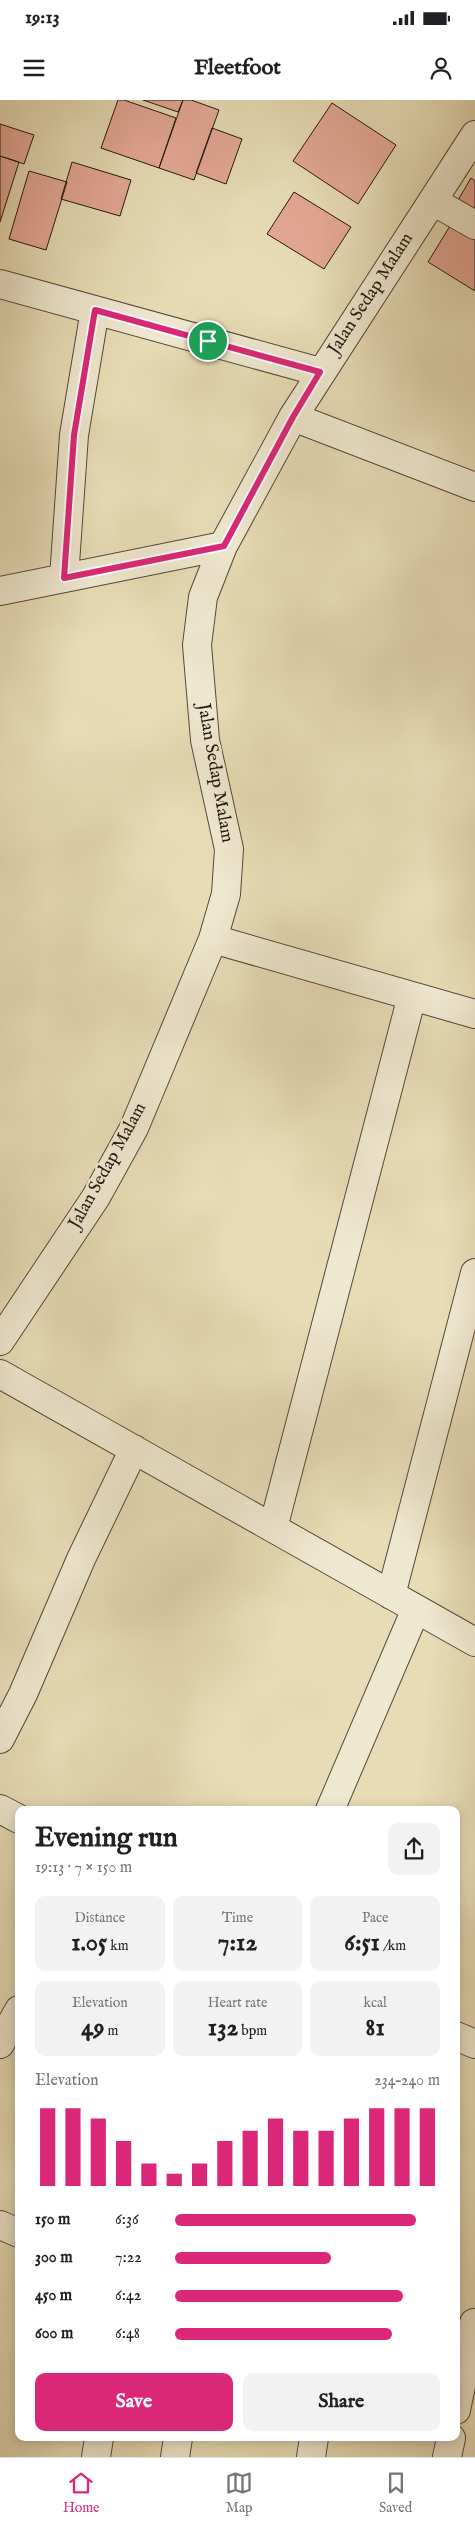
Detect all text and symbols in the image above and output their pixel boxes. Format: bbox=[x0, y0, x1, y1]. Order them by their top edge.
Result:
text: 19:13 bbox=[25, 6, 60, 30]
icon: menu bbox=[20, 54, 48, 82]
text: Fleetfoot bbox=[194, 54, 281, 82]
icon: person bbox=[427, 54, 455, 82]
street label: Jalan Sedap Malam bbox=[322, 229, 419, 361]
pin bbox=[187, 320, 229, 362]
icon: arrive bbox=[194, 327, 222, 355]
street label: Jalan Sedap Malam bbox=[191, 700, 239, 844]
street label: Jalan Sedap Malam bbox=[63, 1099, 152, 1235]
text: Evening run bbox=[35, 1821, 178, 1856]
button: share bbox=[388, 1823, 440, 1875]
text: 19:13 · 7 × 150 m bbox=[35, 1858, 132, 1878]
text: Distance bbox=[75, 1909, 125, 1927]
text: Time bbox=[222, 1909, 253, 1927]
text: Pace bbox=[362, 1909, 388, 1927]
text: 1.05 bbox=[71, 1927, 107, 1959]
text: 7:12 bbox=[218, 1927, 257, 1959]
text: 6:51 bbox=[344, 1927, 380, 1959]
text: km bbox=[107, 1937, 129, 1955]
text: /km bbox=[380, 1937, 406, 1955]
text: Elevation bbox=[72, 1994, 128, 2012]
text: Heart rate bbox=[208, 1994, 267, 2012]
text: kcal bbox=[363, 1994, 387, 2012]
text: 49 bbox=[81, 2012, 104, 2044]
text: 132 bbox=[208, 2012, 238, 2044]
text: 81 bbox=[366, 2012, 385, 2044]
text: m bbox=[104, 2022, 118, 2040]
text: bpm bbox=[238, 2022, 267, 2040]
text: Elevation bbox=[35, 2071, 98, 2091]
text: 234–240 m bbox=[374, 2071, 440, 2091]
text: 150 m bbox=[35, 2210, 70, 2230]
text: 6:36 bbox=[115, 2210, 139, 2230]
text: 300 m bbox=[35, 2248, 73, 2268]
text: 7:22 bbox=[115, 2248, 142, 2268]
text: 450 m bbox=[35, 2286, 72, 2306]
text: 6:42 bbox=[115, 2286, 141, 2306]
text: 600 m bbox=[35, 2324, 73, 2344]
text: 6:48 bbox=[115, 2324, 140, 2344]
button: Save bbox=[35, 2373, 233, 2431]
button: Share bbox=[243, 2373, 440, 2431]
tab: Home bbox=[63, 2469, 99, 2517]
tab: Map bbox=[225, 2469, 253, 2517]
tab: Saved bbox=[379, 2469, 412, 2517]

